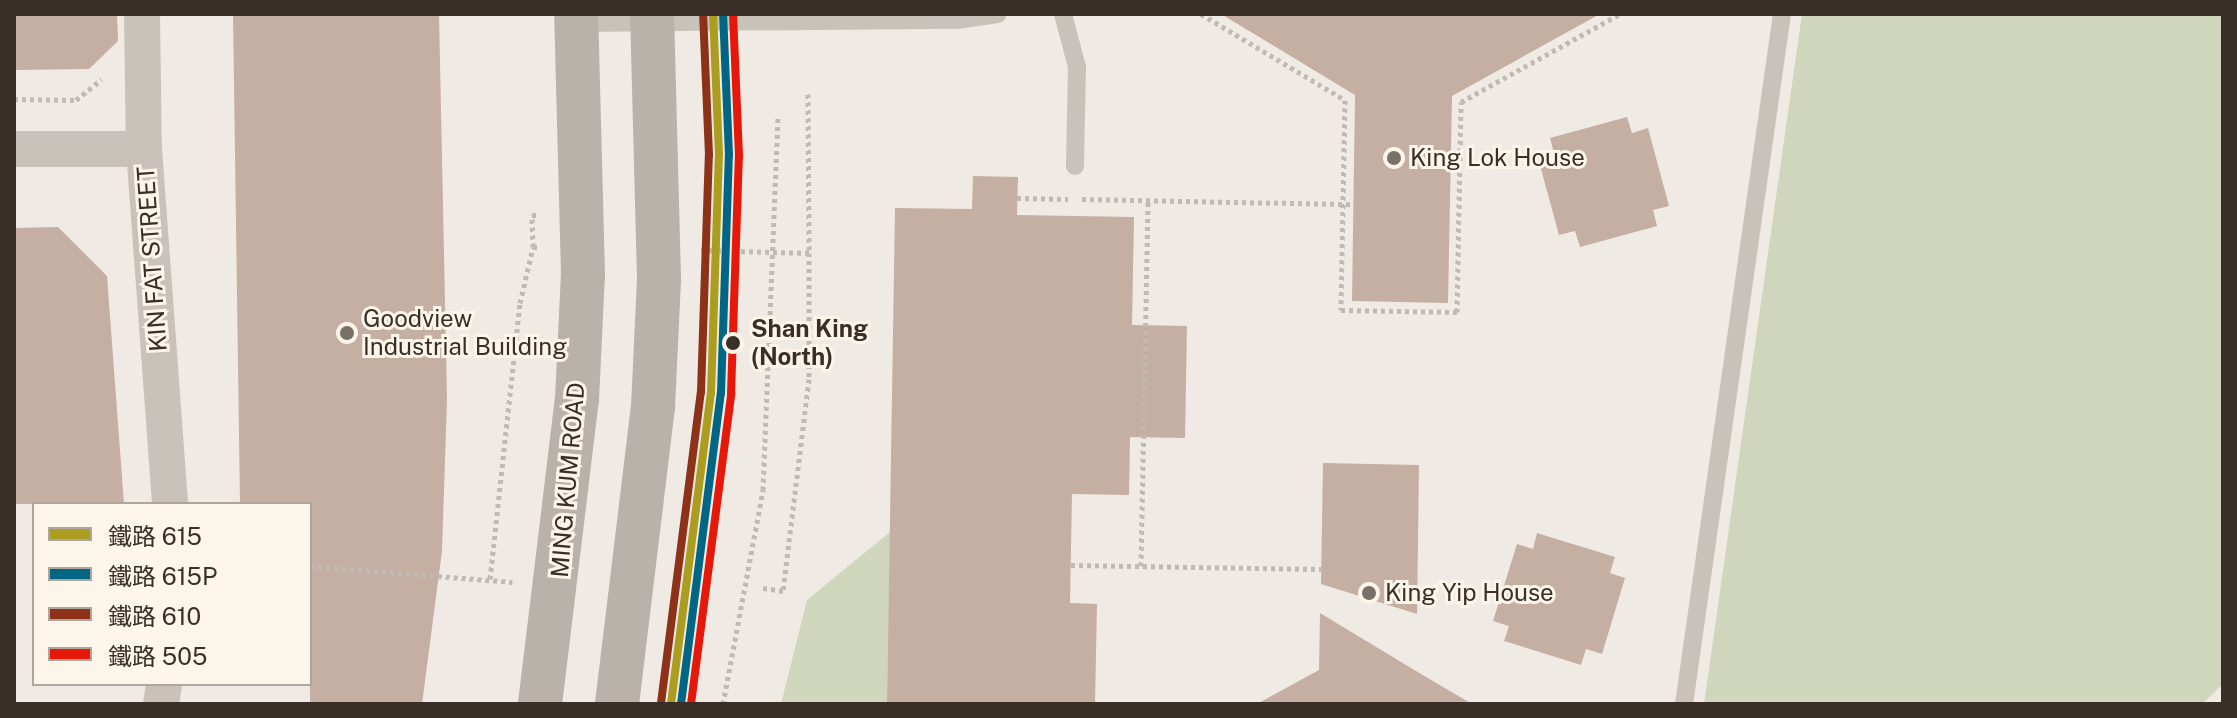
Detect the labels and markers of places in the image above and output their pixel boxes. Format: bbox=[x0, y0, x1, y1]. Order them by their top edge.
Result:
place label: King Lok House bbox=[1410, 144, 1585, 172]
marker: King Lok House bbox=[1385, 149, 1403, 167]
place label: Goodview Industrial Building bbox=[363, 305, 567, 361]
place label: Shan King (North) bbox=[751, 315, 868, 371]
marker: Goodview Industrial Building bbox=[338, 324, 356, 342]
marker: Shan King (North) bbox=[722, 332, 744, 354]
place label: King Yip House bbox=[1385, 579, 1554, 607]
marker: King Yip House bbox=[1360, 584, 1378, 602]

